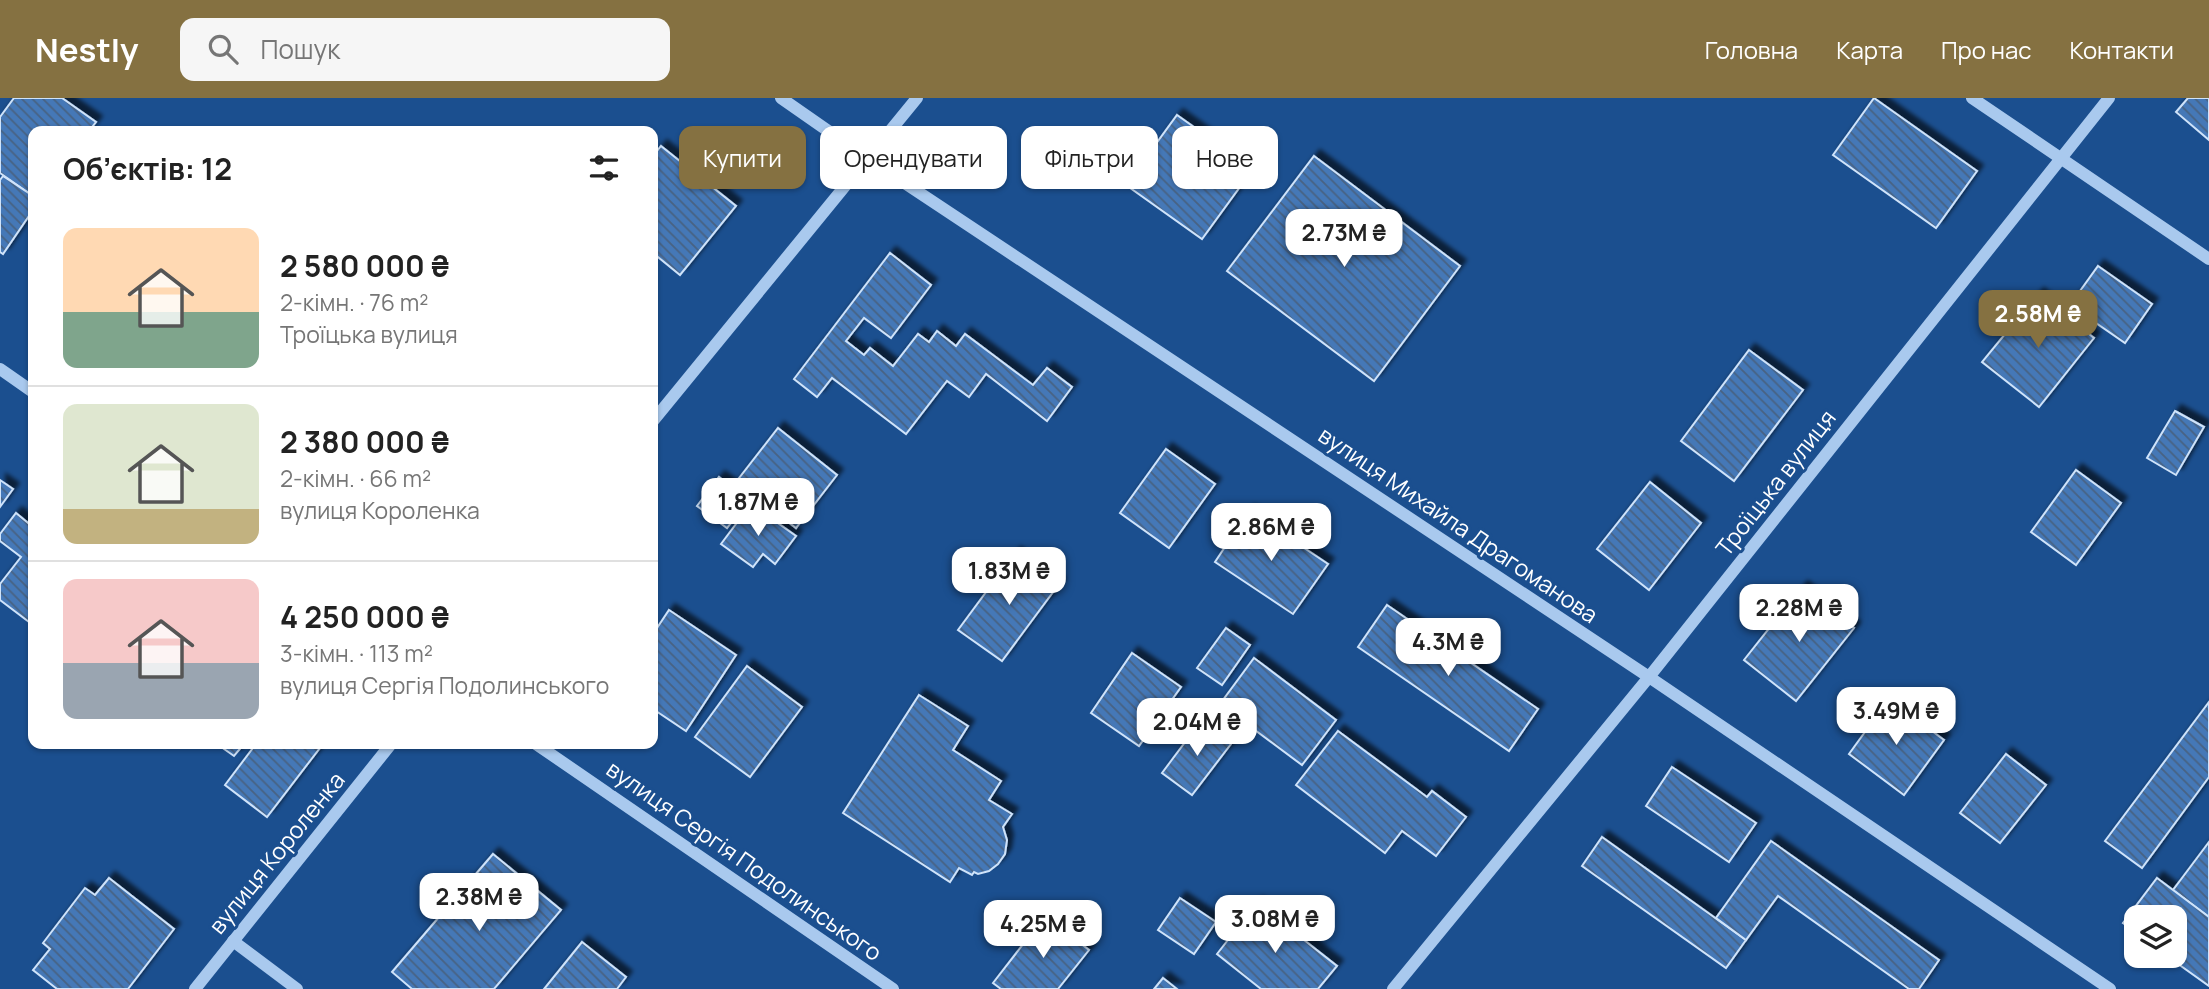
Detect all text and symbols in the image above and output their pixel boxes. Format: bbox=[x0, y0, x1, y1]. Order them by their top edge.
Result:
search box bbox=[180, 18, 670, 81]
text: Nestly bbox=[35, 27, 138, 72]
icon: search bbox=[204, 30, 242, 68]
text: Пошук bbox=[260, 31, 340, 67]
text: Головна bbox=[1705, 33, 1798, 66]
text: Карта bbox=[1836, 33, 1903, 66]
text: Про нас bbox=[1941, 33, 2032, 66]
text: Контакти bbox=[2070, 33, 2174, 66]
chip: Купити bbox=[679, 126, 806, 189]
chip: Орендувати bbox=[820, 126, 1007, 189]
chip: Фільтри bbox=[1021, 126, 1158, 189]
chip: Нове bbox=[1172, 126, 1278, 189]
text: Об’єктів: 12 bbox=[63, 148, 232, 189]
icon: filters bbox=[585, 149, 623, 187]
pin: 2.73M ₴ bbox=[1279, 209, 1409, 269]
text: 2.73M ₴ bbox=[1302, 216, 1387, 248]
text: 2 580 000 ₴ bbox=[280, 245, 450, 286]
icon: home bbox=[119, 256, 203, 340]
text: 2-кімн. · 76 m² bbox=[280, 286, 428, 318]
pin: 2.58M ₴ bbox=[1973, 290, 2103, 350]
text: 2.58M ₴ bbox=[1995, 297, 2081, 329]
text: Троїцька вулиця bbox=[280, 318, 458, 350]
street label: Троїцька вулиця bbox=[1708, 403, 1843, 562]
street label: вулиця Михайла Драгоманова bbox=[1312, 418, 1605, 630]
text: 2 380 000 ₴ bbox=[280, 421, 449, 462]
icon: home bbox=[119, 432, 203, 516]
text: 2-кімн. · 66 m² bbox=[280, 462, 431, 494]
pin: 1.87M ₴ bbox=[693, 478, 823, 538]
text: 1.87M ₴ bbox=[717, 485, 799, 517]
text: вулиця Короленка bbox=[280, 494, 480, 526]
pin: 2.86M ₴ bbox=[1206, 504, 1336, 563]
text: 2.86M ₴ bbox=[1227, 510, 1315, 542]
pin: 1.83M ₴ bbox=[944, 547, 1074, 607]
text: 1.83M ₴ bbox=[968, 554, 1050, 586]
pin: 2.28M ₴ bbox=[1734, 584, 1864, 644]
text: 2.28M ₴ bbox=[1755, 591, 1843, 623]
text: 4 250 000 ₴ bbox=[280, 596, 449, 637]
icon: home bbox=[119, 607, 203, 691]
pin: 4.3M ₴ bbox=[1391, 618, 1505, 678]
text: 4.3M ₴ bbox=[1412, 625, 1484, 657]
text: 3-кімн. · 113 m² bbox=[280, 637, 433, 669]
text: вулиця Сергія Подолинського bbox=[280, 669, 609, 701]
pin: 3.49M ₴ bbox=[1831, 688, 1961, 747]
text: 3.49M ₴ bbox=[1853, 694, 1939, 726]
pin: 2.04M ₴ bbox=[1132, 698, 1262, 758]
text: 2.04M ₴ bbox=[1153, 705, 1241, 737]
street label: вулиця Сергія Подолинського bbox=[600, 753, 889, 968]
street label: вулиця Короленка bbox=[201, 765, 352, 940]
pin: 2.38M ₴ bbox=[414, 874, 544, 933]
text: 2.38M ₴ bbox=[436, 880, 522, 912]
pin: 3.08M ₴ bbox=[1210, 896, 1340, 955]
pin: 4.25M ₴ bbox=[978, 900, 1108, 960]
text: 3.08M ₴ bbox=[1231, 902, 1319, 934]
map controls bbox=[2124, 905, 2187, 968]
button: layers bbox=[2124, 905, 2187, 968]
text: 4.25M ₴ bbox=[1000, 907, 1086, 939]

